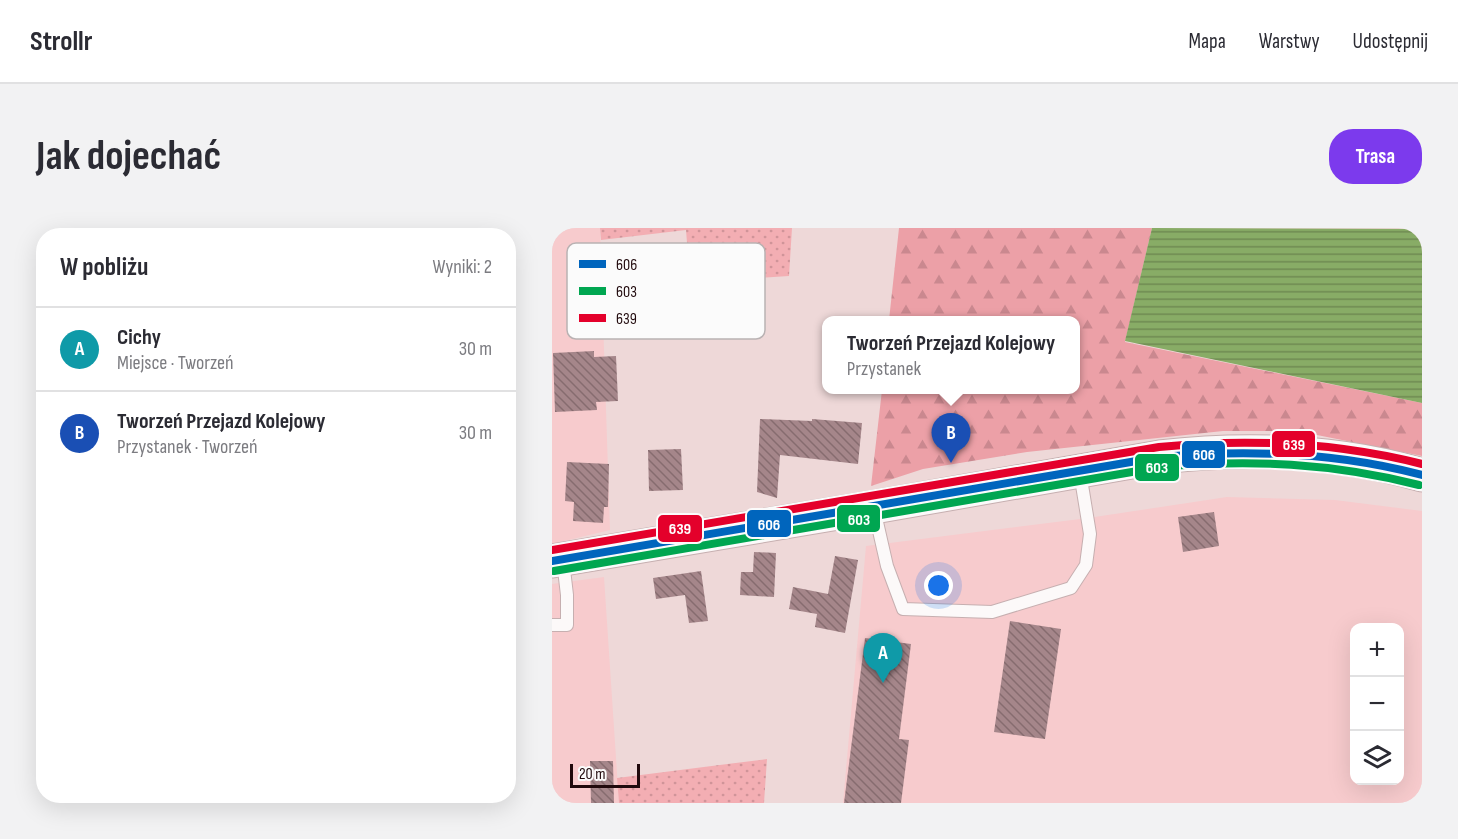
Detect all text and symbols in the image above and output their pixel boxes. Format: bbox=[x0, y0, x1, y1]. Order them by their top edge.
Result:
text: Strollr bbox=[30, 25, 92, 58]
text: Mapa bbox=[1188, 29, 1226, 54]
text: Warstwy bbox=[1259, 29, 1320, 54]
text: Udostępnij bbox=[1353, 29, 1428, 54]
button: Trasa bbox=[1329, 129, 1422, 184]
text: Jak dojechać bbox=[36, 131, 221, 182]
legend bbox=[567, 243, 765, 339]
text: W pobliżu bbox=[60, 252, 148, 283]
text: Wyniki: 2 bbox=[433, 255, 492, 279]
text: 606 bbox=[616, 256, 637, 275]
text: 603 bbox=[616, 283, 637, 302]
text: 639 bbox=[616, 310, 637, 329]
popup bbox=[822, 316, 1080, 394]
text: Cichy bbox=[117, 324, 161, 351]
text: Tworzeń Przejazd Kolejowy bbox=[847, 330, 1055, 357]
text: A bbox=[75, 337, 84, 361]
text: 30 m bbox=[459, 337, 492, 361]
text: Miejsce · Tworzeń bbox=[117, 351, 234, 375]
text: Przystanek bbox=[847, 357, 921, 381]
text: Tworzeń Przejazd Kolejowy bbox=[117, 408, 325, 435]
pin: B bbox=[932, 414, 970, 463]
text: B bbox=[75, 421, 84, 445]
text: 30 m bbox=[459, 421, 492, 445]
line badge: 639 bbox=[1271, 430, 1316, 458]
text: Przystanek · Tworzeń bbox=[117, 435, 258, 459]
text: 639 bbox=[1283, 436, 1305, 455]
line badge: 606 bbox=[1181, 440, 1226, 469]
text: 606 bbox=[1193, 446, 1215, 465]
line badge: 603 bbox=[1134, 453, 1180, 482]
text: 603 bbox=[1146, 459, 1168, 478]
line badge: 603 bbox=[836, 504, 881, 533]
line badge: 606 bbox=[746, 509, 792, 538]
text: 603 bbox=[848, 511, 870, 530]
line badge: 639 bbox=[657, 514, 703, 543]
text: 606 bbox=[758, 516, 780, 535]
text: 639 bbox=[669, 520, 691, 539]
your location bbox=[924, 571, 953, 600]
map controls bbox=[1350, 623, 1404, 785]
button: + bbox=[1350, 623, 1404, 677]
pin: A bbox=[864, 634, 902, 683]
button: − bbox=[1350, 677, 1404, 731]
button: layers bbox=[1350, 731, 1404, 785]
scale bar bbox=[570, 761, 640, 788]
text: 20 m bbox=[579, 765, 606, 784]

